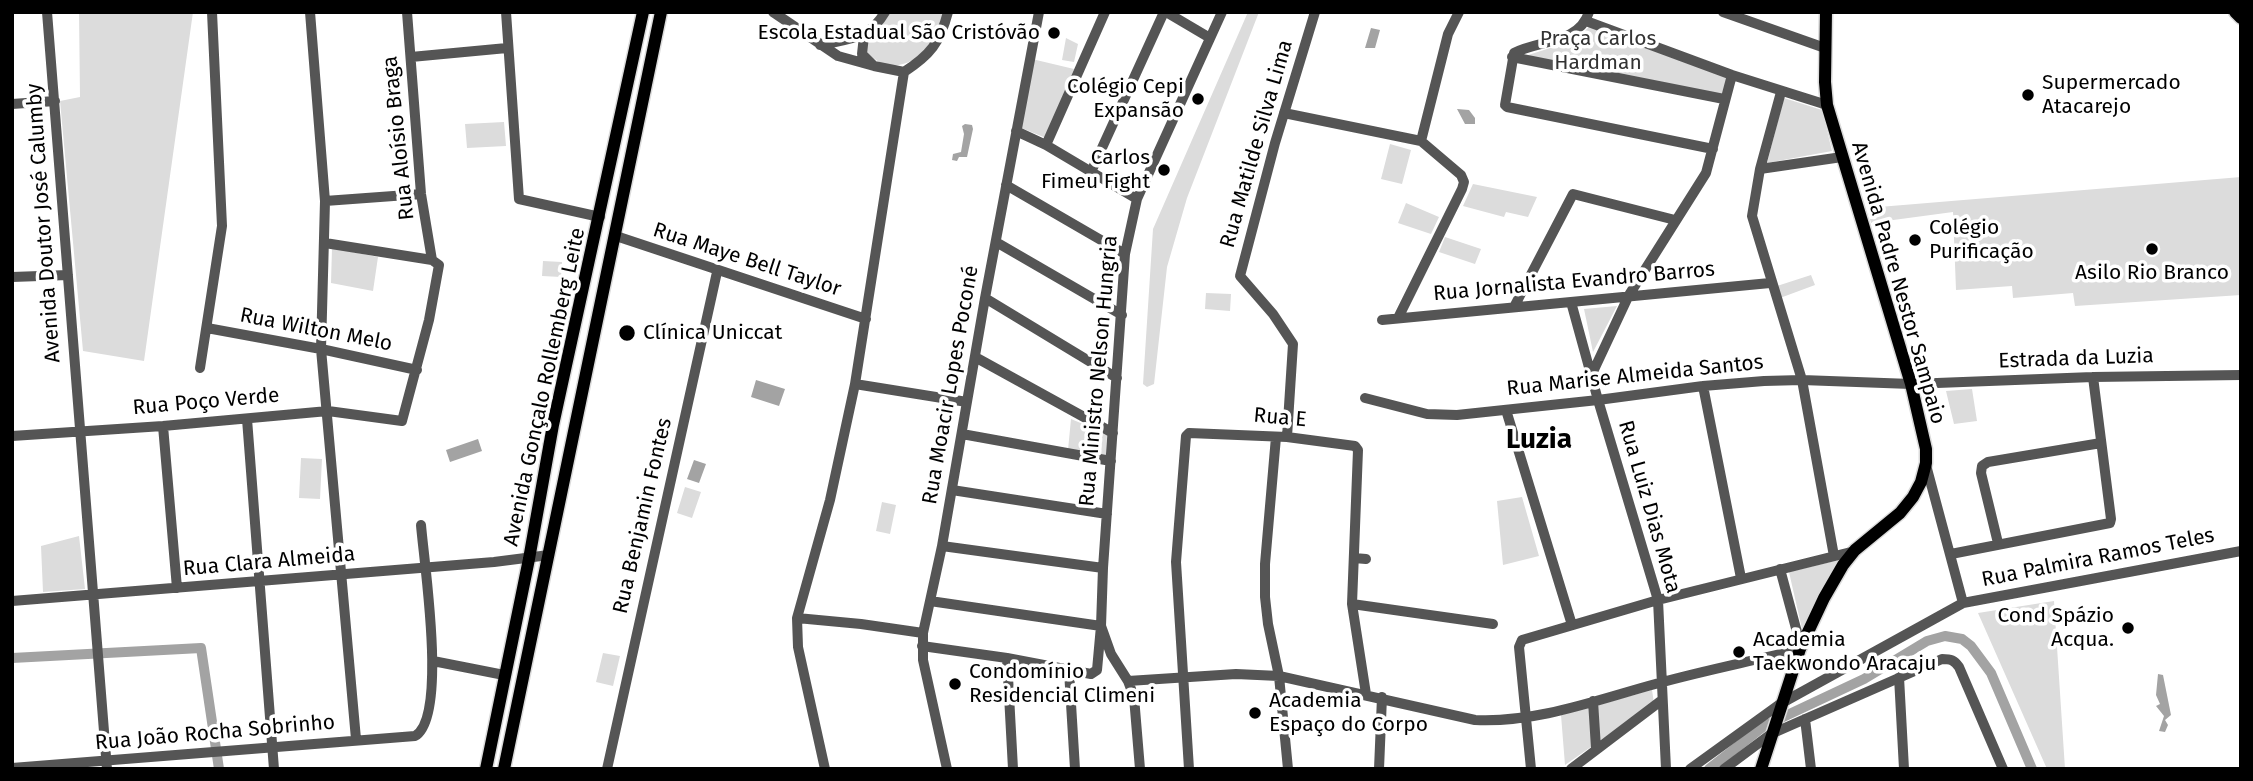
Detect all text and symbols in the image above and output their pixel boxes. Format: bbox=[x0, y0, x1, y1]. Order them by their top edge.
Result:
place label: Escola Estadual São Cristóvão bbox=[758, 20, 1040, 46]
marker: Escola Estadual São Cristóvão bbox=[1046, 25, 1062, 41]
park label: Praça Carlos Hardman bbox=[1540, 26, 1656, 76]
street label: Rua Matilde Silva Lima bbox=[1215, 37, 1299, 251]
street label: Rua Aloísio Braga bbox=[378, 55, 420, 221]
place label: Supermercado Atacarejo bbox=[2042, 70, 2181, 120]
place label: Colégio Cepi Expansão bbox=[1067, 74, 1184, 124]
street label: Avenida Doutor José Calumby bbox=[22, 82, 66, 364]
marker: Supermercado Atacarejo bbox=[2020, 87, 2036, 103]
marker: Colégio Cepi Expansão bbox=[1190, 91, 1206, 107]
street label: Avenida Padre Nestor Sampaio bbox=[1846, 139, 1950, 427]
place label: Carlos Fimeu Fight bbox=[1041, 145, 1150, 195]
marker: Carlos Fimeu Fight bbox=[1156, 162, 1172, 178]
place label: Colégio Purificação bbox=[1929, 215, 2034, 265]
street label: Rua Maye Bell Taylor bbox=[650, 218, 844, 302]
street label: Avenida Gonçalo Rollemberg Leite bbox=[499, 226, 591, 548]
marker: Colégio Purificação bbox=[1907, 232, 1923, 248]
street label: Rua Ministro Nelson Hungria bbox=[1075, 234, 1123, 508]
marker: Asilo Rio Branco bbox=[2144, 241, 2160, 257]
street label: Rua Jornalista Evandro Barros bbox=[1432, 257, 1716, 307]
place label: Asilo Rio Branco bbox=[2075, 260, 2229, 286]
street label: Rua Moacir Lopes Poconé bbox=[918, 263, 984, 507]
street label: Rua Wilton Melo bbox=[238, 303, 394, 357]
place label: Clínica Uniccat bbox=[643, 320, 782, 346]
marker: Clínica Uniccat bbox=[617, 323, 637, 343]
street label: Estrada da Luzia bbox=[1998, 344, 2154, 374]
street label: Rua Marise Almeida Santos bbox=[1505, 350, 1765, 402]
street label: Rua Poço Verde bbox=[132, 383, 280, 421]
street label: Rua E bbox=[1252, 403, 1308, 433]
street label: Rua Benjamin Fontes bbox=[608, 416, 678, 616]
street label: Rua Luiz Dias Mota bbox=[1612, 418, 1686, 596]
district label: Luzia bbox=[1506, 423, 1572, 457]
street label: Rua Palmira Ramos Teles bbox=[1979, 523, 2217, 593]
street label: Rua Clara Almeida bbox=[182, 542, 356, 582]
place label: Cond Spázio Acqua. bbox=[1997, 603, 2114, 653]
marker: Cond Spázio Acqua. bbox=[2120, 620, 2136, 636]
place label: Academia Taekwondo Aracaju bbox=[1753, 627, 1936, 677]
marker: Academia Taekwondo Aracaju bbox=[1731, 644, 1747, 660]
place label: Condomínio Residencial Climeni bbox=[969, 659, 1155, 709]
marker: Condomínio Residencial Climeni bbox=[947, 676, 963, 692]
place label: Academia Espaço do Corpo bbox=[1269, 688, 1428, 738]
marker: Academia Espaço do Corpo bbox=[1247, 705, 1263, 721]
street label: Rua João Rocha Sobrinho bbox=[94, 710, 336, 756]

